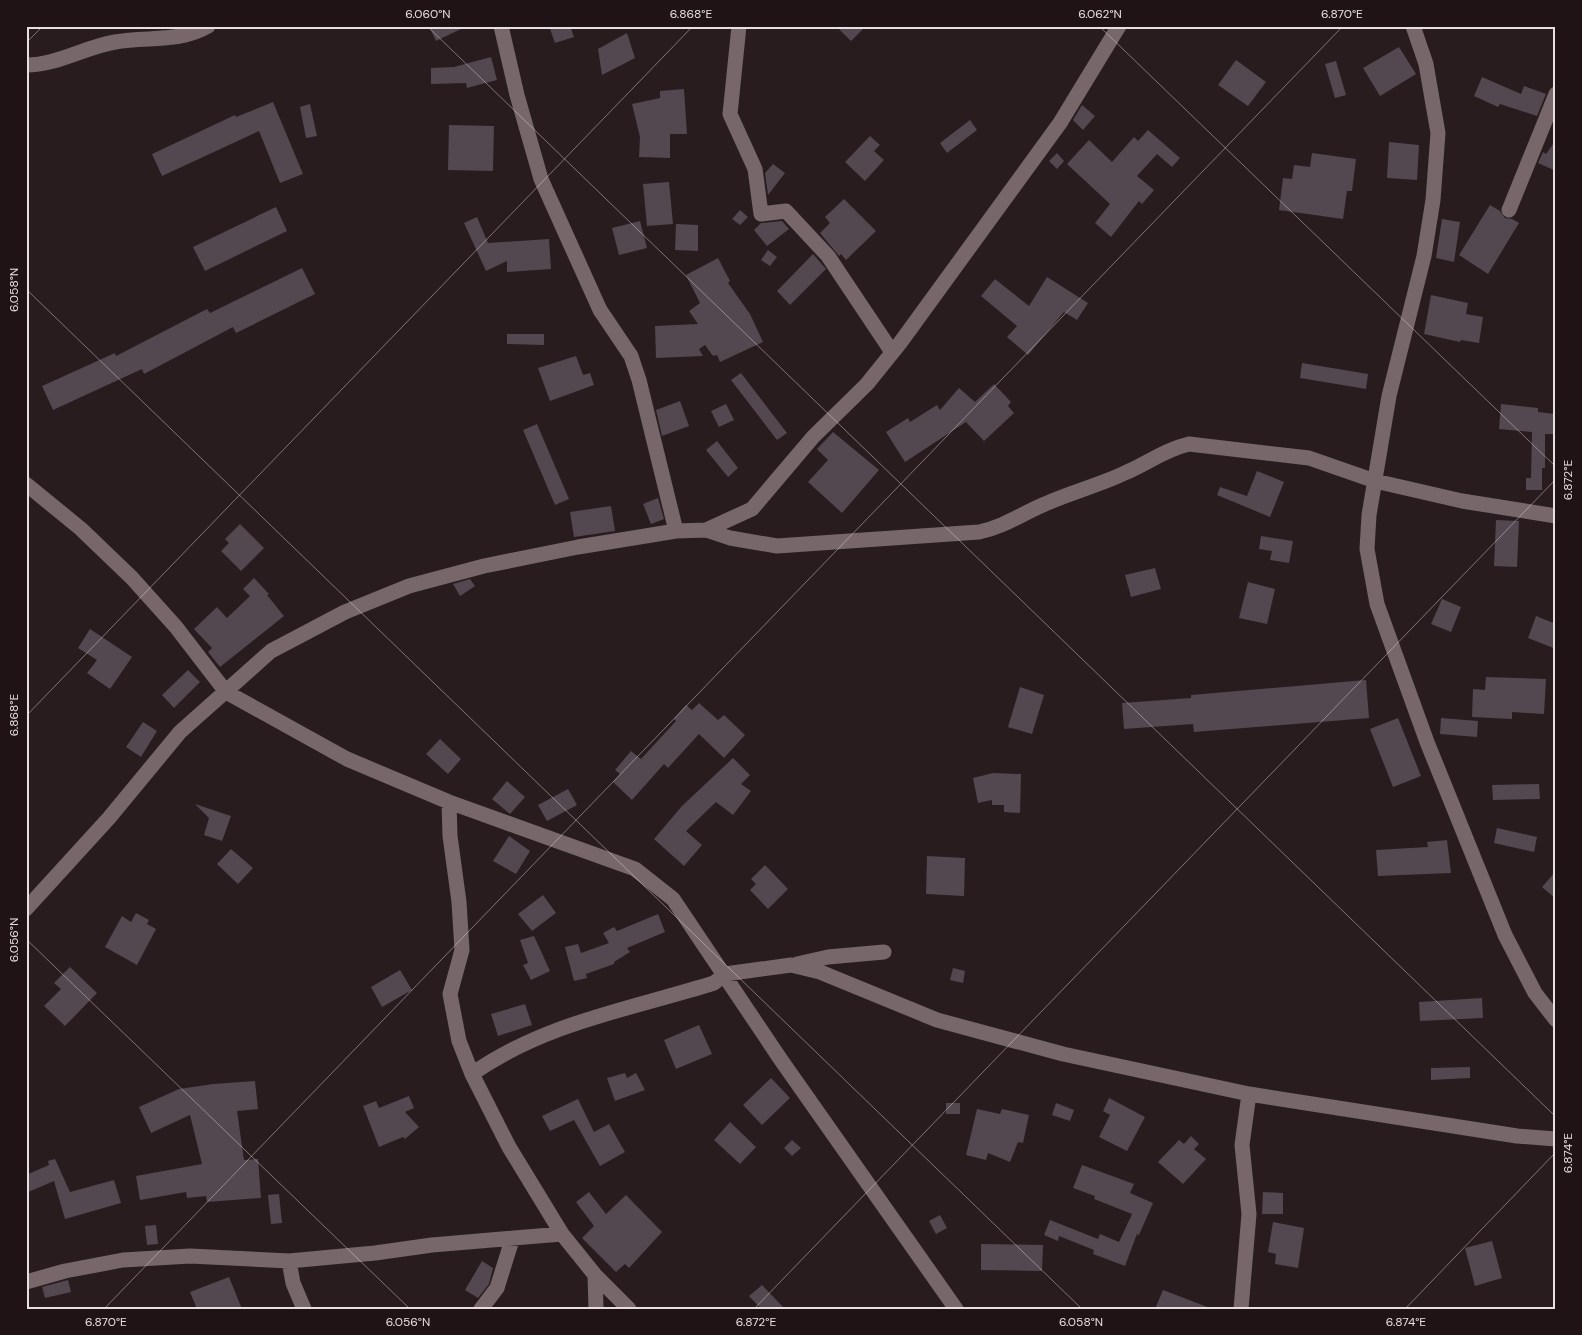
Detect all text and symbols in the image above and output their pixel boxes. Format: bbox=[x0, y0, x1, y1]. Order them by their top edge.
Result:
text: 6.060°N bbox=[405, 6, 451, 22]
text: 6.868°E bbox=[670, 6, 712, 22]
text: 6.062°N bbox=[1078, 6, 1122, 22]
text: 6.870°E bbox=[1321, 6, 1363, 22]
text: 6.058°N bbox=[6, 268, 22, 312]
text: 6.872°E bbox=[1560, 460, 1576, 500]
text: 6.868°E bbox=[6, 694, 22, 736]
text: 6.056°N bbox=[6, 918, 22, 962]
text: 6.874°E bbox=[1560, 1133, 1576, 1173]
text: 6.870°E bbox=[85, 1314, 127, 1330]
text: 6.056°N bbox=[386, 1314, 430, 1330]
text: 6.872°E bbox=[736, 1314, 776, 1330]
text: 6.058°N bbox=[1059, 1314, 1103, 1330]
text: 6.874°E bbox=[1386, 1314, 1426, 1330]

